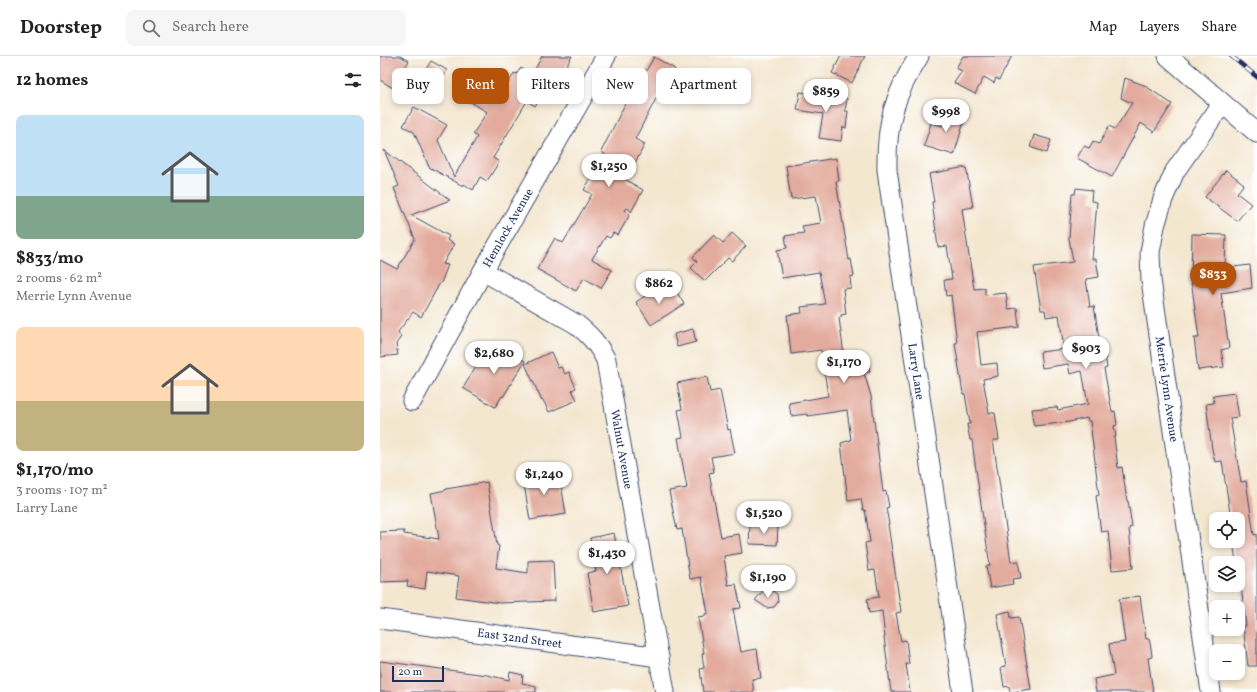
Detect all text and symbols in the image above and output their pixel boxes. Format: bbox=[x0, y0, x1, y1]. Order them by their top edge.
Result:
search box bbox=[126, 10, 406, 46]
text: Doorstep bbox=[20, 15, 102, 41]
icon: search bbox=[140, 17, 162, 39]
text: Search here bbox=[172, 17, 249, 38]
text: Map bbox=[1089, 18, 1117, 37]
text: Layers bbox=[1139, 18, 1179, 37]
text: Share bbox=[1201, 18, 1237, 37]
chip: Buy bbox=[392, 68, 444, 104]
chip: Rent bbox=[452, 68, 509, 104]
chip: Filters bbox=[517, 68, 584, 104]
chip: New bbox=[592, 68, 648, 104]
chip: Apartment bbox=[656, 68, 751, 104]
text: 12 homes bbox=[16, 69, 88, 92]
icon: filters bbox=[342, 69, 364, 91]
pin: $859 bbox=[802, 79, 850, 113]
text: $859 bbox=[812, 83, 840, 101]
pin: $998 bbox=[922, 99, 970, 133]
text: $998 bbox=[932, 103, 960, 121]
icon: home bbox=[154, 141, 226, 213]
pin: $1,250 bbox=[576, 154, 642, 188]
text: $1,250 bbox=[590, 158, 628, 176]
street label: Hemlock Avenue bbox=[480, 185, 538, 271]
text: $833/mo bbox=[16, 247, 83, 270]
pin: $833 bbox=[1189, 262, 1237, 296]
text: $833 bbox=[1199, 266, 1227, 284]
text: 2 rooms · 62 m² bbox=[16, 270, 102, 288]
pin: $862 bbox=[635, 271, 683, 305]
text: $862 bbox=[645, 275, 673, 293]
text: Merrie Lynn Avenue bbox=[16, 288, 132, 306]
street label: Merrie Lynn Avenue bbox=[1151, 335, 1181, 443]
pin: $903 bbox=[1062, 336, 1110, 370]
text: $903 bbox=[1071, 340, 1101, 358]
pin: $2,680 bbox=[461, 341, 527, 375]
street label: Larry Lane bbox=[903, 342, 927, 401]
text: $2,680 bbox=[474, 345, 514, 363]
pin: $1,170 bbox=[811, 350, 877, 384]
icon: home bbox=[154, 353, 226, 425]
text: $1,170 bbox=[826, 354, 862, 372]
street label: Walnut Avenue bbox=[606, 408, 636, 491]
text: $1,170/mo bbox=[16, 459, 93, 482]
pin: $1,240 bbox=[511, 462, 577, 496]
text: $1,240 bbox=[525, 466, 563, 484]
text: 3 rooms · 107 m² bbox=[16, 482, 107, 500]
text: Larry Lane bbox=[16, 500, 78, 518]
pin: $1,520 bbox=[731, 501, 797, 535]
text: $1,520 bbox=[745, 505, 783, 523]
map controls bbox=[1209, 512, 1245, 680]
button: locate bbox=[1209, 512, 1245, 548]
pin: $1,430 bbox=[574, 541, 640, 575]
text: $1,430 bbox=[588, 545, 626, 563]
button: layers bbox=[1209, 556, 1245, 592]
pin: $1,190 bbox=[735, 565, 801, 599]
text: $1,190 bbox=[750, 569, 786, 587]
button: + bbox=[1209, 600, 1245, 636]
street label: East 32nd Street bbox=[476, 625, 563, 653]
button: − bbox=[1209, 644, 1245, 680]
scale bar bbox=[392, 664, 444, 683]
text: 20 m bbox=[398, 665, 422, 680]

